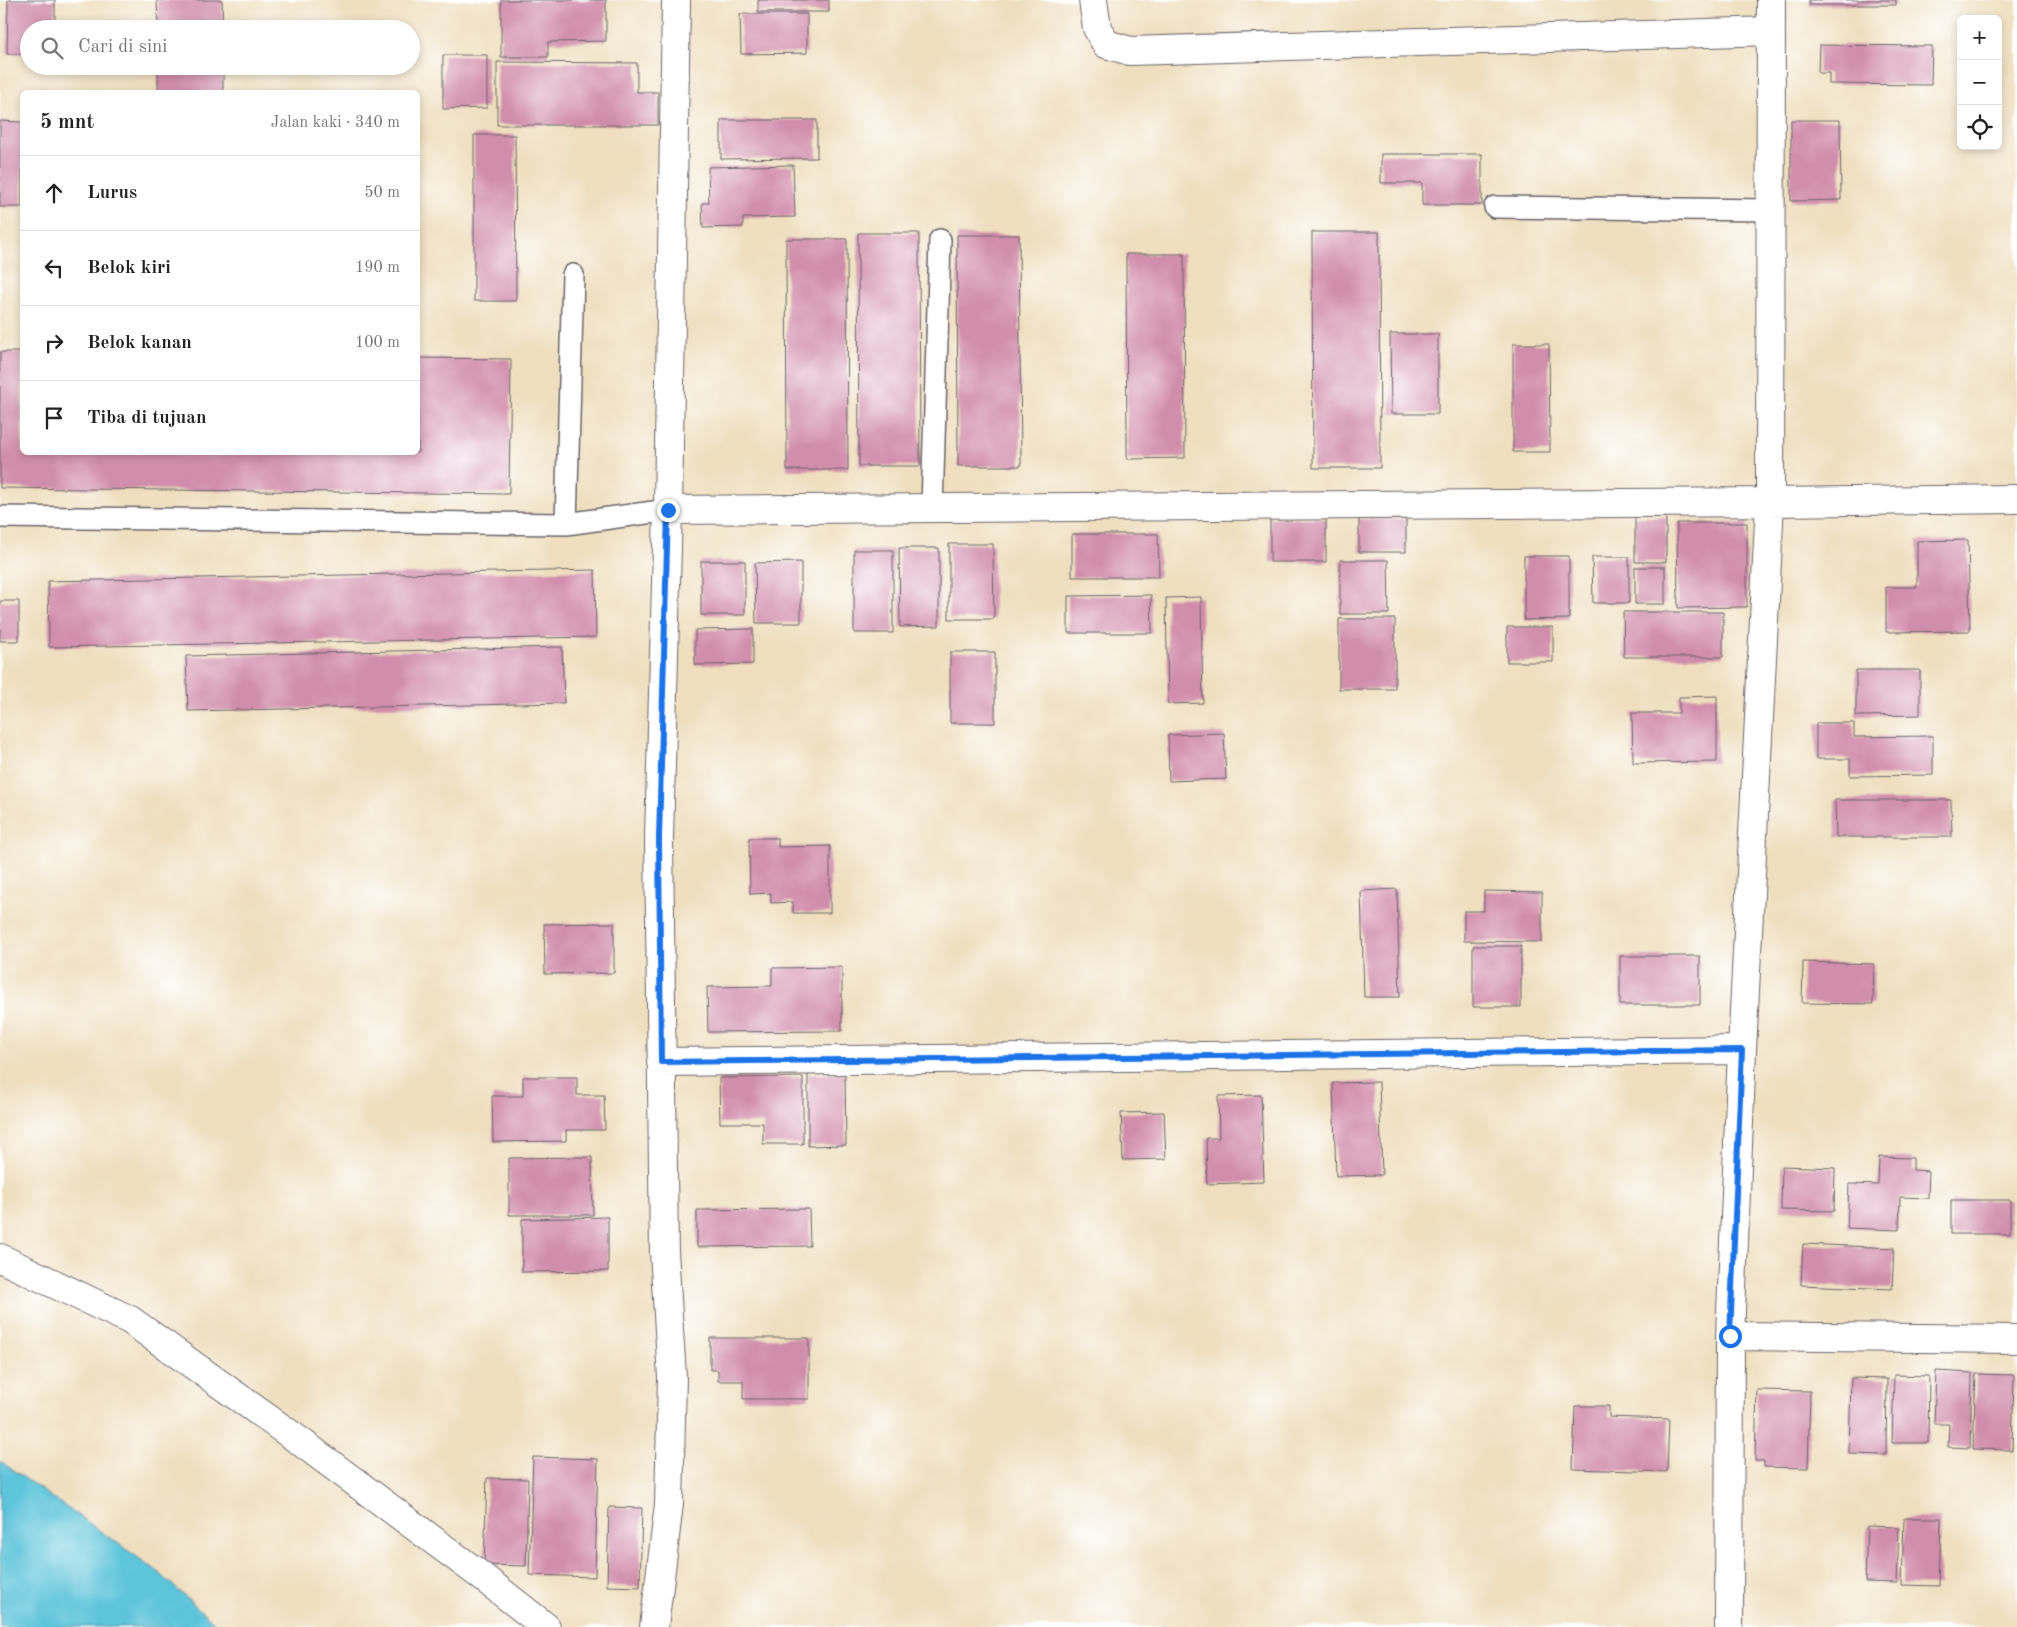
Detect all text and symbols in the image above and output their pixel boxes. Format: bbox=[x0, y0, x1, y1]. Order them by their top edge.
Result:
map controls bbox=[1957, 15, 2002, 150]
button: + bbox=[1957, 15, 2002, 60]
search box bbox=[20, 20, 420, 75]
icon: search bbox=[38, 34, 66, 62]
text: Cari di sini bbox=[78, 38, 168, 57]
button: − bbox=[1957, 60, 2002, 105]
button: locate bbox=[1957, 105, 2002, 150]
text: 5 mnt bbox=[40, 112, 94, 133]
text: Jalan kaki · 340 m bbox=[271, 115, 400, 131]
icon: ahead bbox=[40, 179, 68, 207]
text: Lurus bbox=[87, 184, 137, 203]
text: 50 m bbox=[364, 185, 400, 201]
icon: left bbox=[40, 254, 68, 282]
text: Belok kiri bbox=[87, 259, 171, 278]
text: 190 m bbox=[355, 260, 400, 276]
icon: right bbox=[40, 329, 68, 357]
text: Belok kanan bbox=[87, 334, 192, 353]
text: 100 m bbox=[355, 335, 400, 351]
icon: arrive bbox=[40, 404, 68, 432]
text: Tiba di tujuan bbox=[87, 409, 207, 428]
route end bbox=[657, 499, 680, 522]
route start bbox=[1719, 1325, 1742, 1348]

